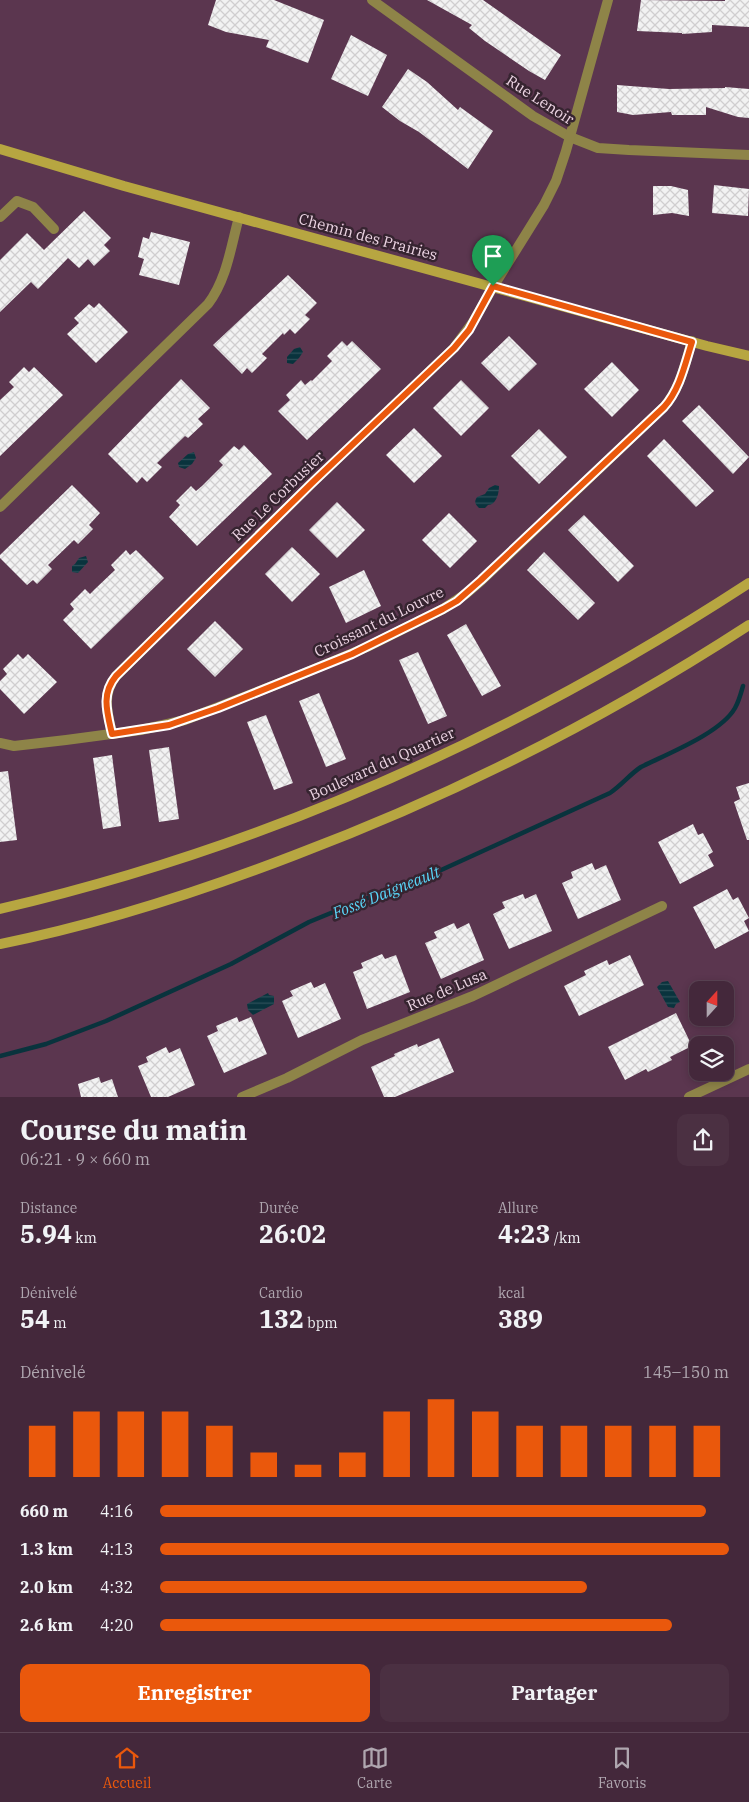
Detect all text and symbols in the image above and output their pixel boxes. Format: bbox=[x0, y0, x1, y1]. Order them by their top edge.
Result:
street label: Rue Lenoir bbox=[503, 71, 578, 129]
street label: Chemin des Prairies bbox=[297, 209, 440, 264]
pin bbox=[472, 235, 514, 286]
icon: arrive bbox=[479, 242, 507, 270]
street label: Rue Le Corbusier bbox=[228, 447, 328, 544]
street label: Croissant du Louvre bbox=[311, 582, 447, 661]
street label: Boulevard du Quartier bbox=[306, 723, 458, 804]
water label: Fossé Daigneault bbox=[328, 861, 444, 923]
street label: Rue de Lusa bbox=[404, 964, 490, 1015]
north arrow bbox=[689, 981, 734, 1026]
map controls bbox=[689, 981, 734, 1081]
button: layers bbox=[689, 1036, 734, 1081]
text: Course du matin bbox=[20, 1111, 247, 1148]
button: share bbox=[677, 1114, 729, 1166]
text: 06:21 · 9 × 660 m bbox=[20, 1149, 150, 1169]
text: Distance bbox=[20, 1199, 77, 1217]
text: Durée bbox=[259, 1199, 299, 1217]
text: Allure bbox=[498, 1199, 538, 1217]
text: 5.94 bbox=[20, 1217, 72, 1250]
text: 26:02 bbox=[259, 1217, 327, 1250]
text: 4:23 bbox=[498, 1217, 551, 1250]
text: km bbox=[72, 1229, 97, 1247]
text: /km bbox=[551, 1229, 580, 1247]
text: Dénivelé bbox=[20, 1284, 77, 1302]
text: Cardio bbox=[259, 1284, 303, 1302]
text: kcal bbox=[498, 1284, 525, 1302]
text: 54 bbox=[20, 1302, 50, 1335]
text: 132 bbox=[259, 1302, 304, 1335]
text: 389 bbox=[498, 1302, 543, 1335]
text: m bbox=[50, 1314, 67, 1332]
text: bpm bbox=[304, 1314, 338, 1332]
text: Dénivelé bbox=[20, 1362, 85, 1382]
text: 145–150 m bbox=[643, 1362, 729, 1382]
text: 660 m bbox=[20, 1501, 68, 1521]
text: 4:16 bbox=[100, 1501, 133, 1521]
text: 1.3 km bbox=[20, 1539, 73, 1559]
text: 4:13 bbox=[100, 1539, 133, 1559]
text: 2.0 km bbox=[20, 1577, 73, 1597]
text: 4:32 bbox=[100, 1577, 133, 1597]
text: 2.6 km bbox=[20, 1615, 73, 1635]
text: 4:20 bbox=[100, 1615, 133, 1635]
button: Enregistrer bbox=[20, 1664, 370, 1722]
button: Partager bbox=[380, 1664, 729, 1722]
tab: Accueil bbox=[103, 1744, 151, 1792]
tab: Carte bbox=[357, 1744, 392, 1792]
tab: Favoris bbox=[598, 1744, 646, 1792]

